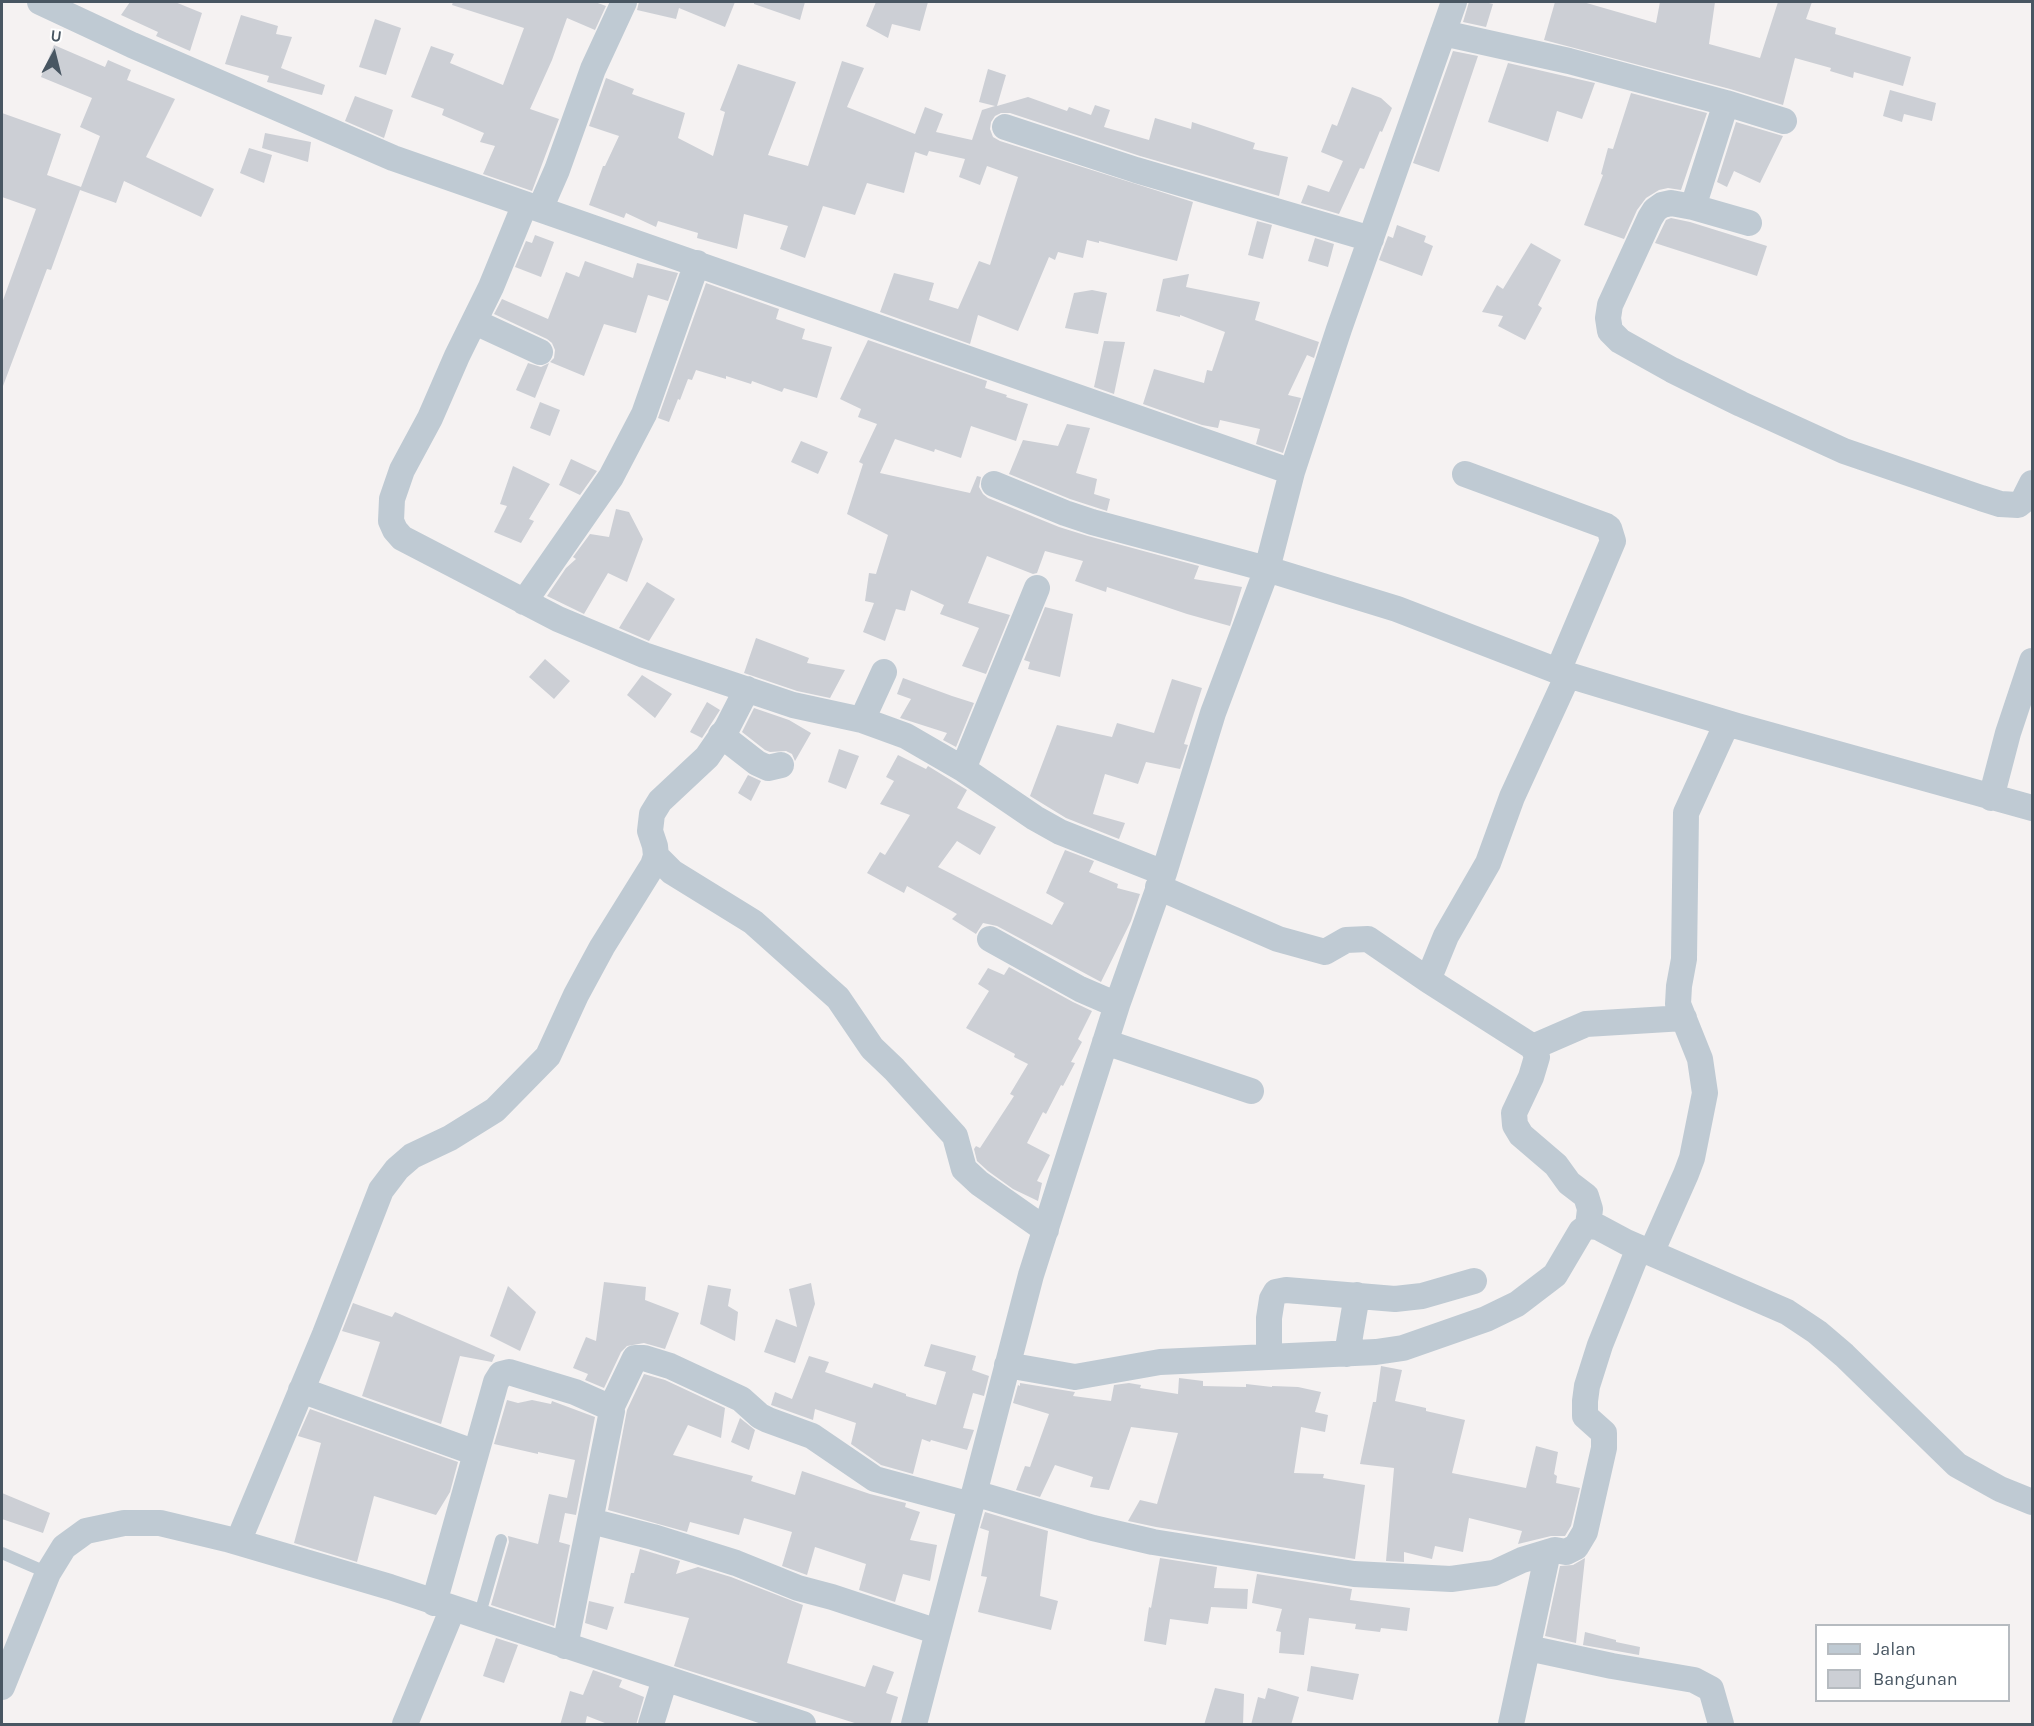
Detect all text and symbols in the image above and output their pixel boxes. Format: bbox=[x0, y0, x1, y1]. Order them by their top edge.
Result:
north arrow bbox=[24, 24, 84, 84]
text: U bbox=[50, 26, 63, 46]
legend bbox=[1815, 1624, 2010, 1702]
text: Jalan bbox=[1873, 1638, 1916, 1660]
text: Bangunan bbox=[1873, 1668, 1958, 1690]

